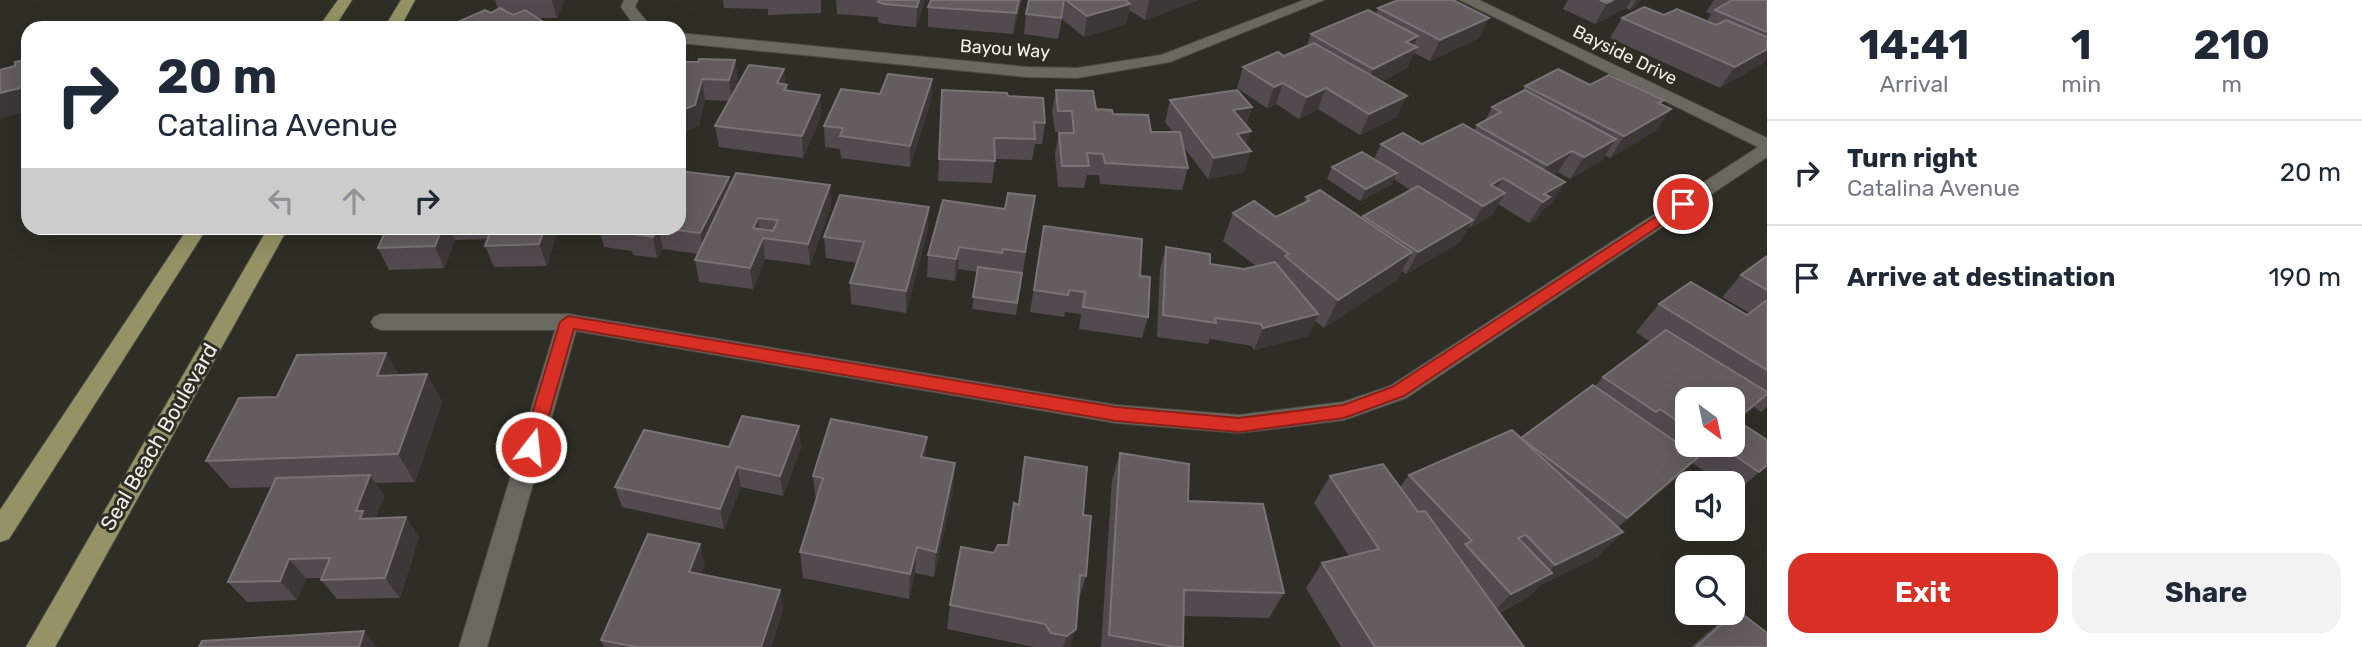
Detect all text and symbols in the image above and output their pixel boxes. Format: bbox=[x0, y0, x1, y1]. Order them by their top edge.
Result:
street label: Bayside Drive bbox=[1569, 20, 1681, 90]
text: 14:41 bbox=[1859, 20, 1969, 70]
text: 1 bbox=[2071, 20, 2092, 70]
text: 210 bbox=[2193, 20, 2270, 70]
street label: Bayou Way bbox=[959, 35, 1051, 63]
text: 20 m bbox=[157, 47, 278, 105]
icon: right bbox=[42, 49, 133, 140]
text: Arrival bbox=[1880, 70, 1949, 98]
text: min bbox=[2061, 70, 2101, 98]
text: m bbox=[2221, 70, 2242, 98]
text: Catalina Avenue bbox=[157, 106, 398, 144]
text: Turn right bbox=[1847, 143, 1977, 174]
icon: right bbox=[1788, 154, 1826, 192]
text: 20 m bbox=[2280, 157, 2341, 188]
pin bbox=[1653, 174, 1713, 234]
text: Catalina Avenue bbox=[1847, 174, 2020, 202]
icon: left bbox=[262, 182, 300, 220]
icon: ahead bbox=[335, 182, 373, 220]
icon: right bbox=[408, 182, 446, 220]
icon: arrive bbox=[1664, 185, 1702, 223]
icon: arrive bbox=[1788, 259, 1826, 297]
text: Arrive at destination bbox=[1847, 262, 2115, 293]
text: 190 m bbox=[2268, 262, 2341, 293]
street label: Seal Beach Boulevard bbox=[95, 339, 222, 535]
north arrow bbox=[1675, 387, 1745, 457]
map controls bbox=[1675, 387, 1745, 625]
position arrow bbox=[494, 410, 568, 484]
button: sound bbox=[1675, 471, 1745, 541]
button: Exit bbox=[1788, 553, 2058, 633]
button: Share bbox=[2072, 553, 2341, 633]
button: search bbox=[1675, 555, 1745, 625]

